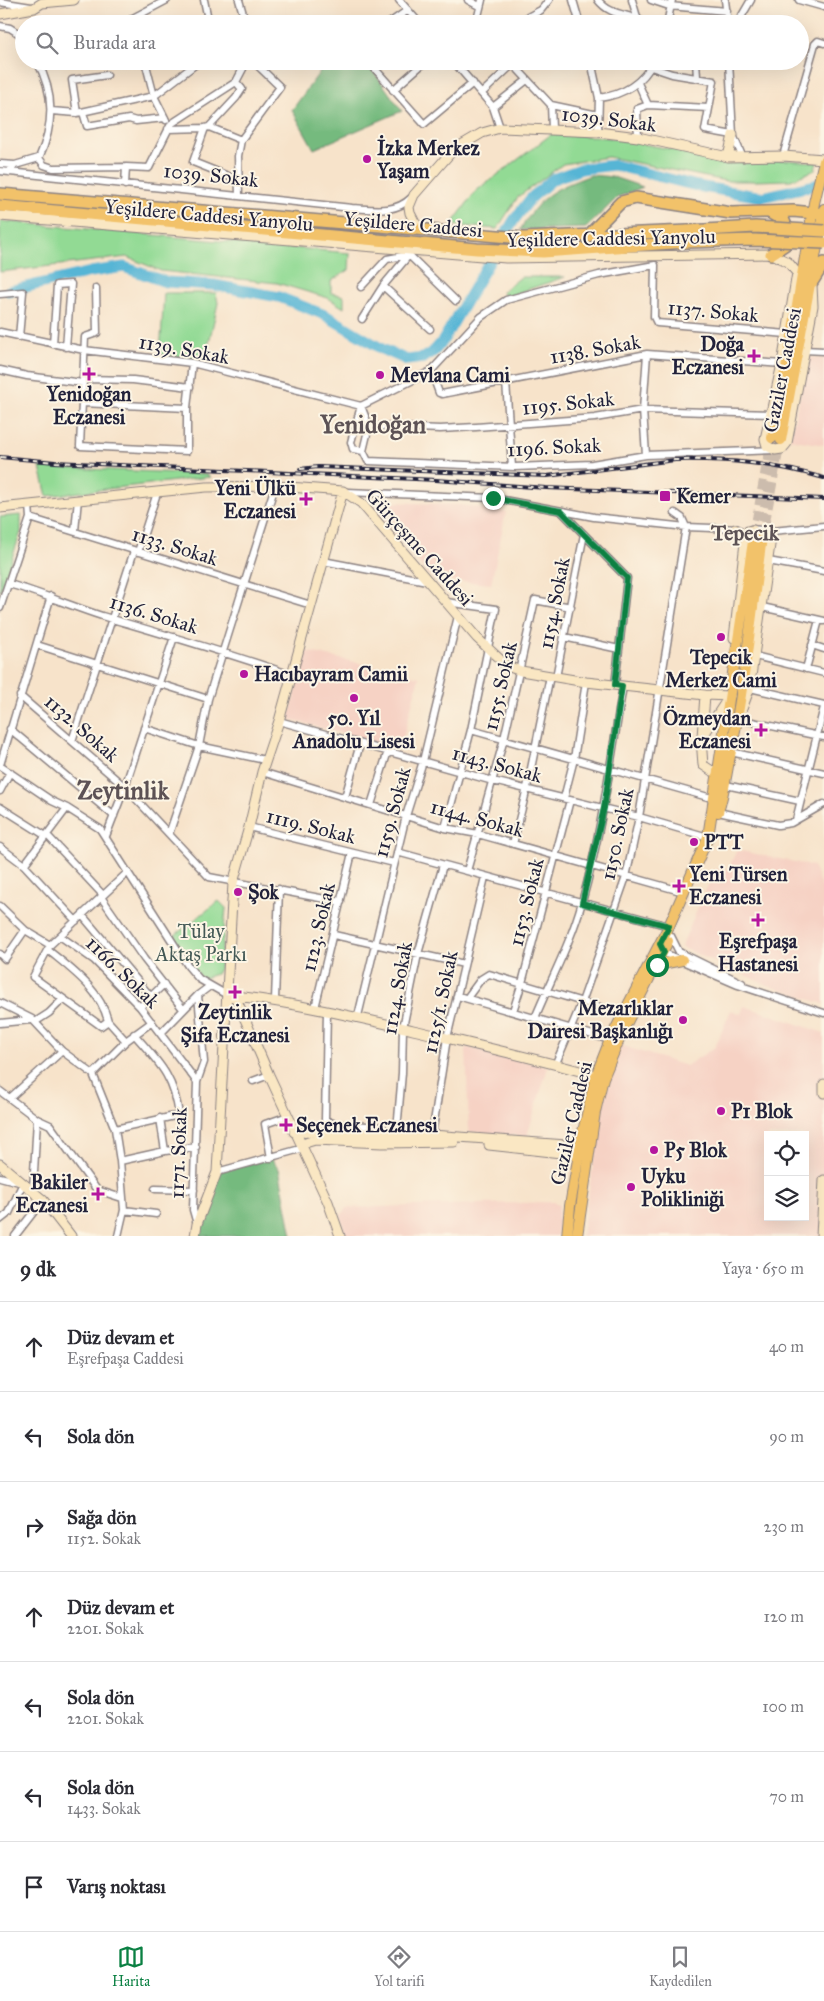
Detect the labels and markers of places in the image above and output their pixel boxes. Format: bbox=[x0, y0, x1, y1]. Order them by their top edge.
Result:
place label: İzka Merkez Yaşam bbox=[376, 134, 480, 184]
marker: İzka Merkez Yaşam bbox=[361, 153, 373, 165]
place label: Doğa Eczanesi bbox=[672, 332, 745, 379]
marker: Doğa Eczanesi bbox=[748, 350, 760, 362]
place label: Mevlana Cami bbox=[390, 363, 511, 387]
marker: Yenidoğan Eczanesi bbox=[83, 368, 95, 380]
marker: Mevlana Cami bbox=[374, 369, 386, 381]
place label: Yenidoğan Eczanesi bbox=[46, 382, 132, 429]
place label: Yeni Ülkü Eczanesi bbox=[214, 475, 296, 523]
place label: Kemer bbox=[676, 484, 731, 508]
marker: Kemer bbox=[658, 489, 672, 503]
marker: Yeni Ülkü Eczanesi bbox=[300, 493, 312, 505]
marker: Tepecik Merkez Cami bbox=[715, 631, 727, 643]
place label: Tepecik Merkez Cami bbox=[665, 645, 777, 692]
place label: Hacıbayram Camii bbox=[254, 662, 408, 687]
marker: Hacıbayram Camii bbox=[238, 668, 250, 680]
marker: 50. Yıl Anadolu Lisesi bbox=[348, 692, 360, 704]
place label: Özmeydan Eczanesi bbox=[663, 705, 751, 753]
place label: 50. Yıl Anadolu Lisesi bbox=[291, 706, 415, 753]
marker: Özmeydan Eczanesi bbox=[755, 724, 767, 736]
place label: PTT bbox=[704, 830, 744, 854]
marker: PTT bbox=[688, 836, 700, 848]
place label: Yeni Türsen Eczanesi bbox=[688, 862, 788, 909]
place label: Şok bbox=[248, 880, 280, 905]
marker: Yeni Türsen Eczanesi bbox=[673, 880, 685, 892]
marker: Şok bbox=[232, 886, 244, 898]
marker: Eşrefpaşa Hastanesi bbox=[751, 913, 765, 927]
place label: Eşrefpaşa Hastanesi bbox=[718, 929, 799, 976]
marker: Zeytinlik Şifa Eczanesi bbox=[229, 986, 241, 998]
place label: Mezarlıklar Dairesi Başkanlığı bbox=[527, 996, 674, 1044]
place label: Zeytinlik Şifa Eczanesi bbox=[181, 1000, 290, 1048]
marker: Mezarlıklar Dairesi Başkanlığı bbox=[677, 1014, 689, 1026]
place label: P1 Blok bbox=[731, 1099, 793, 1123]
marker: P1 Blok bbox=[715, 1105, 727, 1117]
place label: Seçenek Eczanesi bbox=[296, 1113, 438, 1138]
marker: Seçenek Eczanesi bbox=[280, 1119, 292, 1131]
place label: P5 Blok bbox=[664, 1138, 728, 1162]
marker: P5 Blok bbox=[648, 1144, 660, 1156]
place label: Uyku Polikliniği bbox=[641, 1164, 725, 1212]
place label: Bakiler Eczanesi bbox=[16, 1170, 88, 1217]
marker: Uyku Polikliniği bbox=[625, 1181, 637, 1193]
marker: Bakiler Eczanesi bbox=[92, 1188, 104, 1200]

